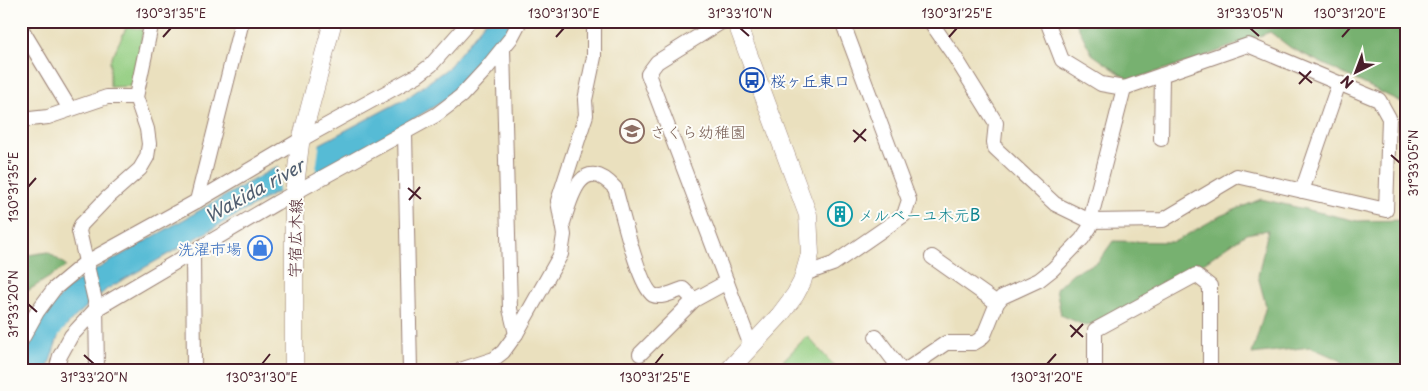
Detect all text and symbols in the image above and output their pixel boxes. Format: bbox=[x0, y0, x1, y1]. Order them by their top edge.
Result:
text: 130°31'35"E bbox=[136, 4, 206, 22]
text: 130°31'30"E bbox=[528, 4, 600, 22]
text: 31°33'10"N bbox=[708, 4, 772, 22]
text: 130°31'25"E bbox=[921, 4, 993, 22]
text: 31°33'05"N bbox=[1217, 4, 1283, 22]
text: 130°31'20"E bbox=[1314, 4, 1386, 22]
north arrow bbox=[1330, 48, 1380, 98]
bus stop icon: 桜ヶ丘東口 bbox=[739, 67, 765, 93]
place label: 桜ヶ丘東口 bbox=[770, 68, 850, 92]
text: N bbox=[1336, 71, 1358, 94]
school or university icon: さくら幼稚園 bbox=[619, 118, 645, 144]
place label: さくら幼稚園 bbox=[650, 119, 746, 143]
text: 31°33'05"N bbox=[1404, 130, 1422, 196]
water label: Wakida river bbox=[199, 150, 311, 228]
text: 130°31'35"E bbox=[4, 152, 22, 222]
street label: 宇宿広木線 bbox=[281, 198, 307, 278]
building icon: メルベーユ木元B bbox=[827, 201, 853, 227]
place label: メルベーユ木元B bbox=[858, 202, 980, 226]
shop icon: 洗濯市場 bbox=[247, 235, 273, 261]
place label: 洗濯市場 bbox=[178, 236, 242, 260]
text: 31°33'20"N bbox=[4, 270, 22, 338]
text: 31°33'20"N bbox=[60, 368, 128, 386]
text: 130°31'30"E bbox=[226, 368, 298, 386]
text: 130°31'25"E bbox=[619, 368, 691, 386]
text: 130°31'20"E bbox=[1011, 368, 1083, 386]

